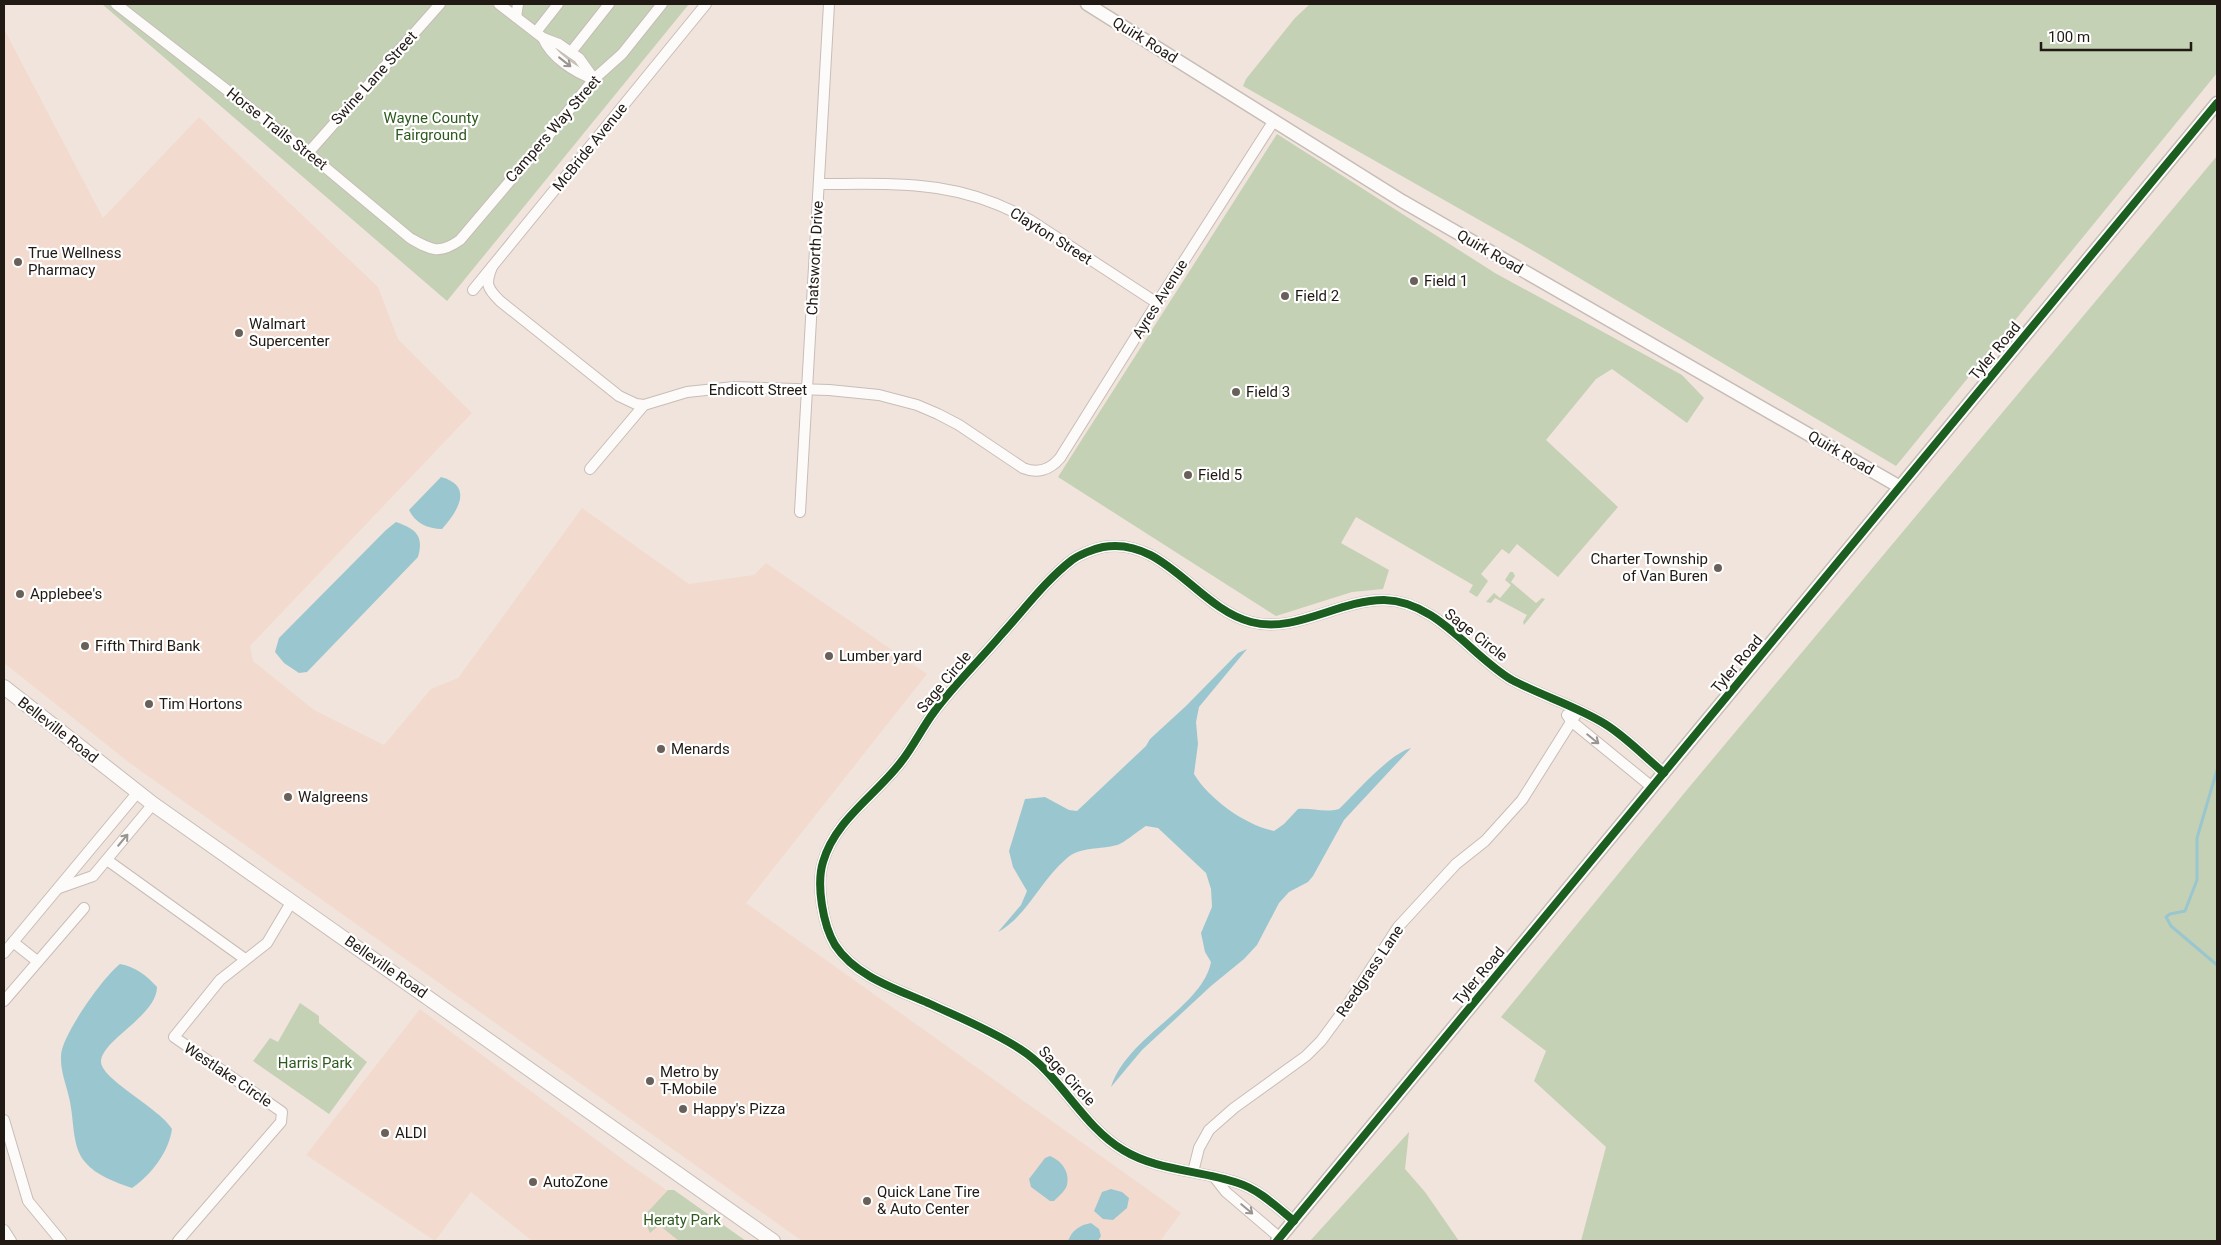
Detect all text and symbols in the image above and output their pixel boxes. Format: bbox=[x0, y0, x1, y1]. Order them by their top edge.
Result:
street label: Quirk Road bbox=[1109, 13, 1181, 67]
scale bar bbox=[2041, 20, 2191, 52]
street label: Swine Lane Street bbox=[327, 27, 421, 128]
text: 100 m bbox=[2048, 28, 2090, 46]
one-way arrow bbox=[558, 57, 571, 68]
street label: Campers Way Street bbox=[502, 72, 604, 186]
street label: Horse Trails Street bbox=[223, 84, 331, 174]
street label: McBride Avenue bbox=[549, 99, 631, 195]
park label: Wayne County Fairground bbox=[383, 109, 479, 144]
street label: Chatsworth Drive bbox=[803, 200, 827, 316]
street label: Clayton Street bbox=[1007, 204, 1095, 268]
street label: Quirk Road bbox=[1454, 226, 1526, 278]
place label: True Wellness Pharmacy bbox=[28, 244, 121, 279]
marker: True Wellness Pharmacy bbox=[12, 256, 24, 268]
street label: Ayres Avenue bbox=[1129, 256, 1191, 342]
place label: Field 1 bbox=[1424, 272, 1468, 290]
marker: Field 1 bbox=[1408, 275, 1420, 287]
place label: Field 2 bbox=[1295, 287, 1339, 305]
marker: Field 2 bbox=[1279, 290, 1291, 302]
place label: Walmart Supercenter bbox=[249, 315, 330, 350]
street label: Tyler Road bbox=[1965, 318, 2025, 384]
marker: Walmart Supercenter bbox=[233, 327, 245, 339]
street label: Endicott Street bbox=[709, 381, 807, 399]
place label: Field 3 bbox=[1246, 383, 1290, 401]
marker: Field 3 bbox=[1230, 386, 1242, 398]
street label: Quirk Road bbox=[1805, 427, 1877, 479]
place label: Field 5 bbox=[1198, 466, 1242, 484]
marker: Field 5 bbox=[1182, 469, 1194, 481]
place label: Charter Township of Van Buren bbox=[1591, 550, 1708, 585]
marker: Charter Township of Van Buren bbox=[1712, 562, 1724, 574]
place label: Applebee's bbox=[30, 585, 102, 603]
marker: Applebee's bbox=[14, 588, 26, 600]
street label: Sage Circle bbox=[1441, 605, 1511, 665]
street label: Tyler Road bbox=[1707, 631, 1767, 697]
place label: Fifth Third Bank bbox=[95, 637, 201, 655]
marker: Fifth Third Bank bbox=[79, 640, 91, 652]
place label: Lumber yard bbox=[839, 647, 922, 665]
street label: Sage Circle bbox=[913, 647, 975, 717]
marker: Lumber yard bbox=[823, 650, 835, 662]
street label: Belleville Road bbox=[14, 693, 102, 767]
place label: Tim Hortons bbox=[159, 695, 243, 713]
marker: Tim Hortons bbox=[143, 698, 155, 710]
one-way arrow bbox=[1586, 733, 1599, 744]
place label: Menards bbox=[671, 740, 730, 758]
marker: Menards bbox=[655, 743, 667, 755]
place label: Walgreens bbox=[298, 788, 368, 806]
marker: Walgreens bbox=[282, 791, 294, 803]
one-way arrow bbox=[117, 834, 128, 847]
street label: Reedgrass Lane bbox=[1333, 922, 1407, 1020]
street label: Belleville Road bbox=[341, 932, 431, 1002]
street label: Tyler Road bbox=[1449, 943, 1509, 1009]
street label: Westlake Circle bbox=[181, 1039, 276, 1111]
street label: Sage Circle bbox=[1035, 1042, 1099, 1110]
park label: Harris Park bbox=[278, 1054, 353, 1072]
place label: Metro by T-Mobile bbox=[660, 1063, 719, 1098]
marker: Metro by T-Mobile bbox=[644, 1075, 656, 1087]
place label: Happy's Pizza bbox=[693, 1100, 785, 1118]
marker: Happy's Pizza bbox=[677, 1103, 689, 1115]
place label: ALDI bbox=[395, 1124, 427, 1142]
marker: ALDI bbox=[379, 1127, 391, 1139]
place label: AutoZone bbox=[543, 1173, 608, 1191]
marker: AutoZone bbox=[527, 1176, 539, 1188]
place label: Quick Lane Tire & Auto Center bbox=[877, 1183, 980, 1218]
marker: Quick Lane Tire & Auto Center bbox=[861, 1195, 873, 1207]
one-way arrow bbox=[1240, 1203, 1253, 1214]
park label: Heraty Park bbox=[643, 1211, 721, 1229]

